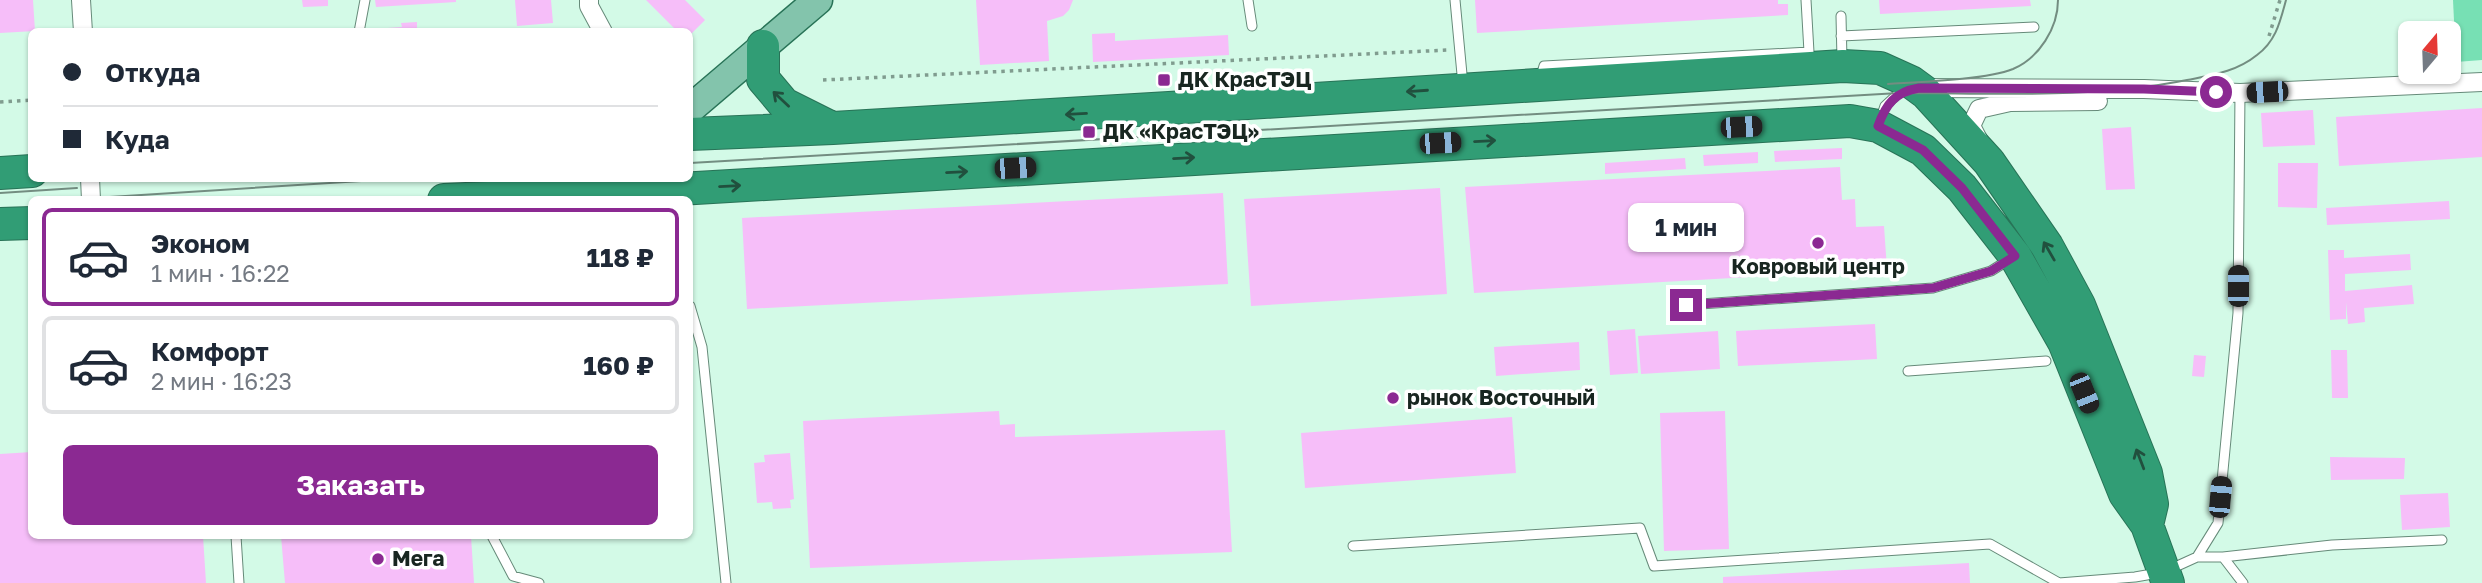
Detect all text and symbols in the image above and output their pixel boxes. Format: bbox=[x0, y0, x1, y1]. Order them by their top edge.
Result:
north arrow bbox=[2398, 21, 2460, 84]
map controls bbox=[2398, 21, 2461, 84]
text: Откуда bbox=[105, 57, 200, 88]
place label: ДК КрасТЭЦ bbox=[1178, 66, 1312, 92]
marker: ДК КрасТЭЦ bbox=[1156, 72, 1172, 88]
route start bbox=[2200, 76, 2232, 108]
car bbox=[2246, 80, 2289, 104]
one-way arrow bbox=[1406, 85, 1429, 98]
one-way arrow bbox=[773, 90, 790, 107]
one-way arrow bbox=[1065, 107, 1088, 120]
car bbox=[1720, 115, 1763, 139]
place label: ДК «КрасТЭЦ» bbox=[1103, 118, 1259, 144]
text: Куда bbox=[105, 124, 170, 155]
marker: ДК «КрасТЭЦ» bbox=[1081, 124, 1097, 140]
car bbox=[1419, 131, 1462, 155]
one-way arrow bbox=[1473, 134, 1496, 147]
one-way arrow bbox=[1172, 151, 1195, 164]
car bbox=[994, 156, 1037, 180]
one-way arrow bbox=[945, 165, 968, 178]
one-way arrow bbox=[718, 179, 741, 192]
callout: 1 мин bbox=[1628, 204, 1744, 252]
text: 1 мин bbox=[1655, 213, 1717, 241]
icon: car bbox=[67, 226, 130, 289]
text: Эконом bbox=[151, 228, 250, 259]
marker: Ковровый центр bbox=[1810, 235, 1826, 251]
text: 118 ₽ bbox=[587, 242, 654, 273]
one-way arrow bbox=[2042, 242, 2056, 262]
place label: Ковровый центр bbox=[1731, 253, 1905, 279]
text: 1 мин · 16:22 bbox=[151, 259, 290, 287]
car bbox=[2228, 265, 2249, 307]
route end bbox=[1670, 289, 1702, 321]
icon: car bbox=[67, 334, 130, 397]
text: Комфорт bbox=[151, 336, 269, 367]
text: 160 ₽ bbox=[583, 350, 654, 381]
text: 2 мин · 16:23 bbox=[151, 367, 292, 395]
car bbox=[2067, 370, 2102, 416]
place label: рынок Восточный bbox=[1407, 384, 1595, 410]
marker: рынок Восточный bbox=[1385, 390, 1401, 406]
button: Заказать bbox=[63, 445, 658, 525]
one-way arrow bbox=[2133, 449, 2146, 470]
car bbox=[2208, 475, 2233, 519]
place label: Мега bbox=[392, 545, 444, 571]
marker: Мега bbox=[370, 551, 386, 567]

